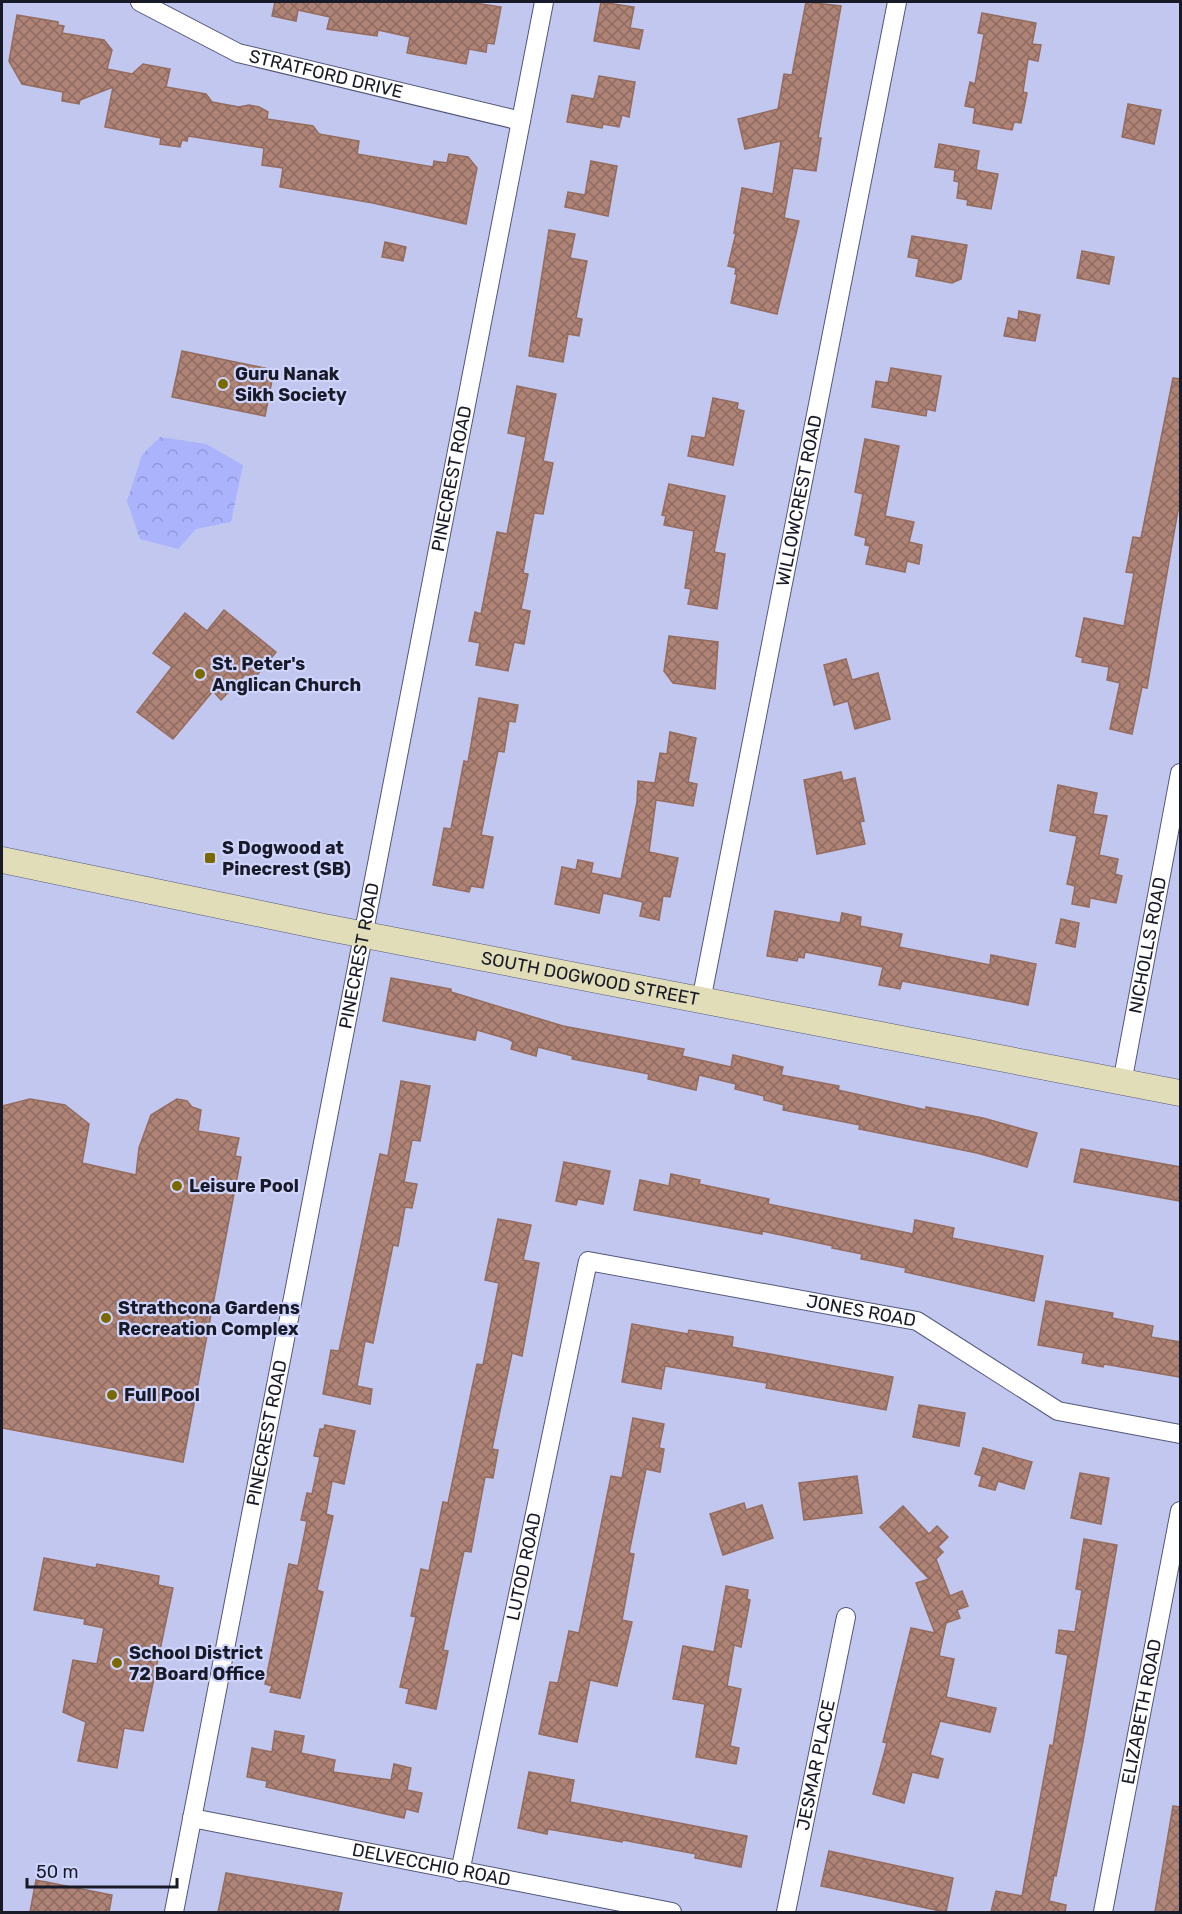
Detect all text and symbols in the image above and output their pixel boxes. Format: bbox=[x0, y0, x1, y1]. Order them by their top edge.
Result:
street label: STRATFORD DRIVE bbox=[247, 45, 405, 103]
place label: Guru Nanak Sikh Society bbox=[235, 363, 347, 406]
marker: Guru Nanak Sikh Society bbox=[216, 377, 230, 391]
street label: PINECREST ROAD bbox=[427, 404, 477, 553]
street label: WILLOWCREST ROAD bbox=[772, 413, 827, 588]
place label: St. Peter's Anglican Church bbox=[212, 653, 361, 696]
marker: St. Peter's Anglican Church bbox=[193, 667, 207, 681]
place label: S Dogwood at Pinecrest (SB) bbox=[222, 837, 351, 880]
marker: S Dogwood at Pinecrest (SB) bbox=[203, 851, 217, 865]
street label: NICHOLLS ROAD bbox=[1124, 875, 1171, 1016]
street label: PINECREST ROAD bbox=[334, 881, 384, 1031]
street label: SOUTH DOGWOOD STREET bbox=[479, 947, 701, 1010]
place label: Leisure Pool bbox=[189, 1175, 299, 1197]
marker: Leisure Pool bbox=[170, 1179, 184, 1193]
street label: JONES ROAD bbox=[805, 1290, 918, 1332]
place label: Strathcona Gardens Recreation Complex bbox=[118, 1297, 300, 1340]
marker: Strathcona Gardens Recreation Complex bbox=[99, 1311, 113, 1325]
street label: PINECREST ROAD bbox=[242, 1358, 292, 1508]
place label: Full Pool bbox=[124, 1384, 200, 1406]
marker: Full Pool bbox=[105, 1388, 119, 1402]
street label: LUTOD ROAD bbox=[502, 1511, 546, 1623]
street label: ELIZABETH ROAD bbox=[1117, 1637, 1166, 1786]
place label: School District 72 Board Office bbox=[129, 1642, 266, 1685]
marker: School District 72 Board Office bbox=[110, 1656, 124, 1670]
street label: JESMAR PLACE bbox=[792, 1698, 840, 1832]
street label: DELVECCHIO ROAD bbox=[350, 1839, 513, 1891]
scale bar bbox=[27, 1851, 177, 1889]
text: 50 m bbox=[36, 1861, 79, 1883]

